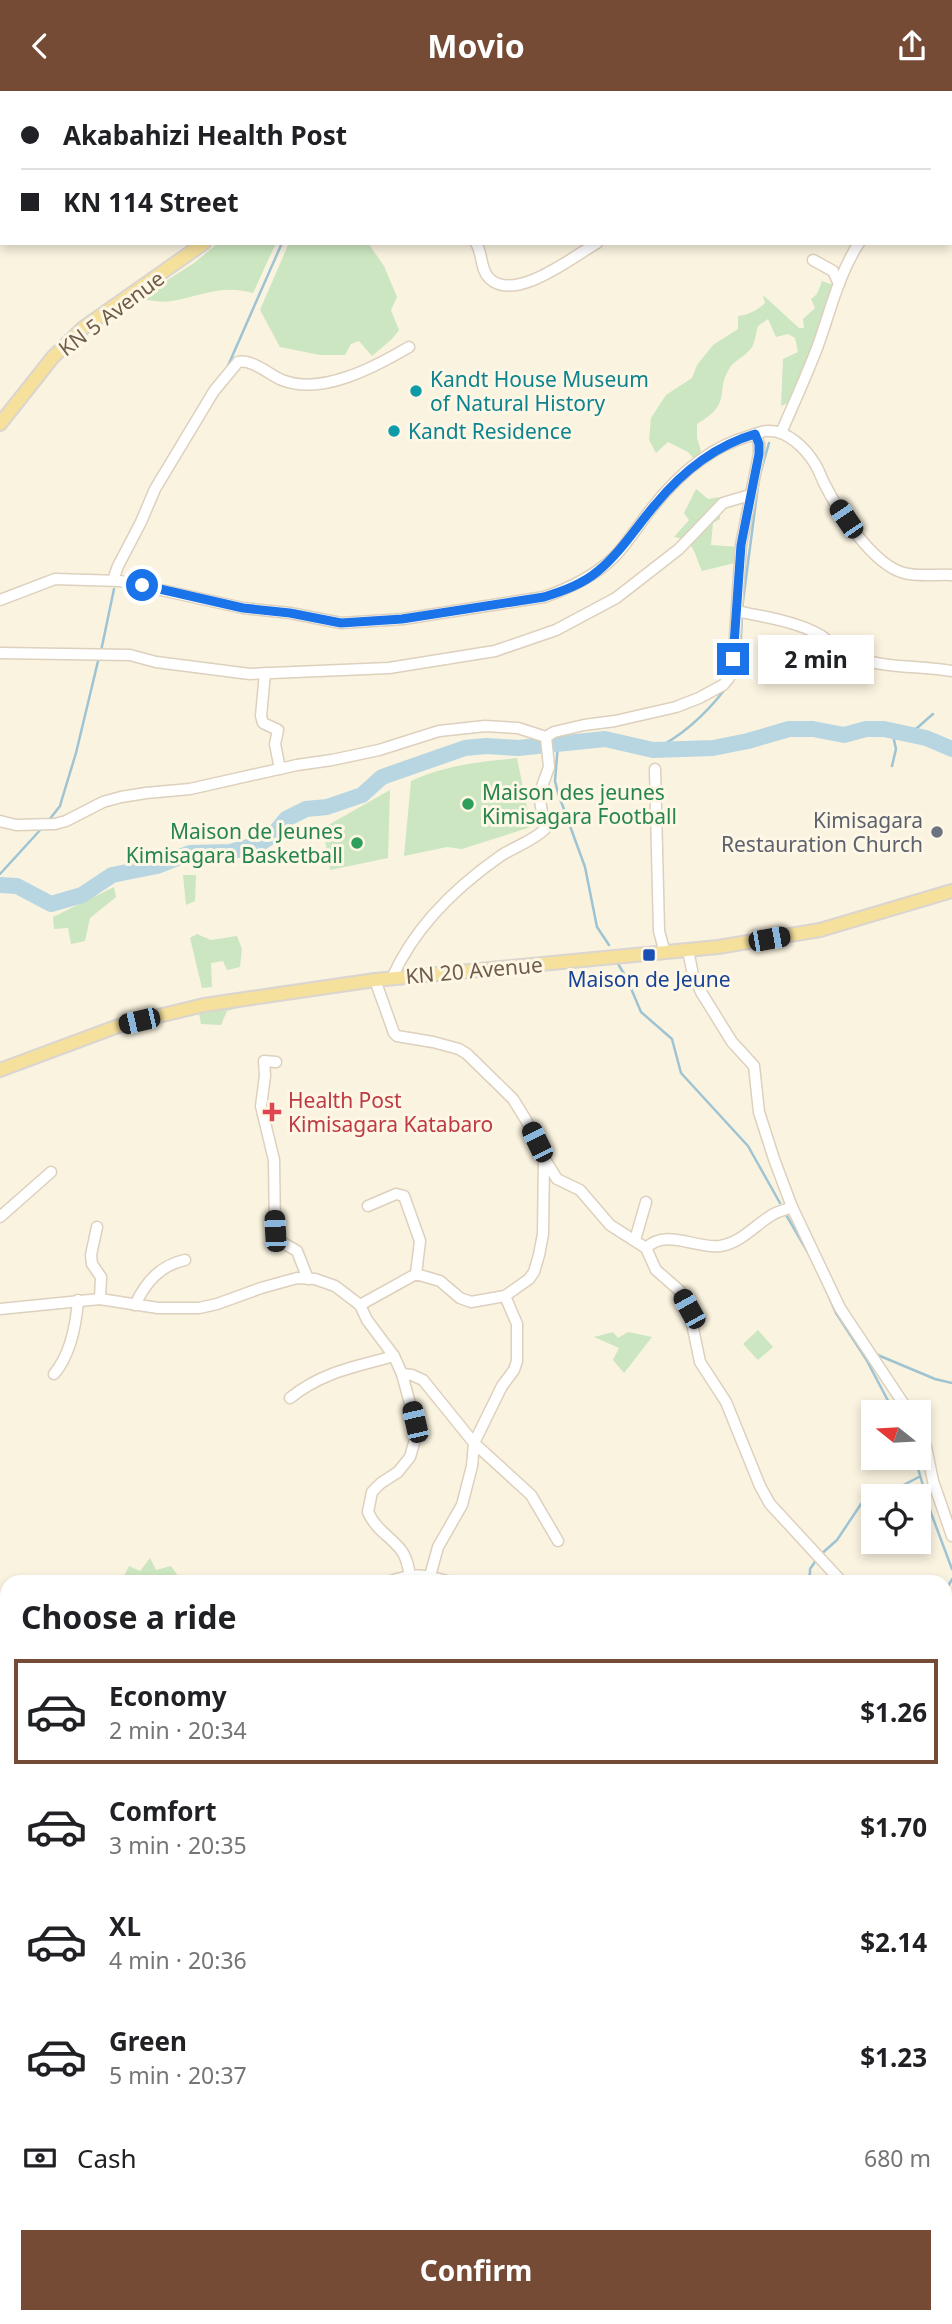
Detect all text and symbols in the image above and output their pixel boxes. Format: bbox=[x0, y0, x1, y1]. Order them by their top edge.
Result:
text: Movio bbox=[427, 24, 525, 67]
icon: back bbox=[21, 27, 59, 65]
icon: share bbox=[893, 27, 931, 65]
text: Akabahizi Health Post bbox=[63, 117, 347, 153]
text: KN 114 Street bbox=[63, 184, 239, 220]
street label: KN 5 Avenue bbox=[52, 264, 170, 362]
place label: Kandt House Museum of Natural History bbox=[430, 365, 649, 417]
marker: Kandt House Museum of Natural History bbox=[408, 383, 424, 399]
place label: Kandt Residence bbox=[408, 417, 572, 445]
marker: Kandt Residence bbox=[386, 423, 402, 439]
car bbox=[826, 496, 867, 542]
route start bbox=[126, 569, 158, 601]
callout: 2 min bbox=[758, 635, 873, 683]
route end bbox=[717, 643, 749, 675]
text: 2 min bbox=[784, 643, 848, 675]
place label: Maison des jeunes Kimisagara Football bbox=[482, 778, 677, 830]
marker: Maison des jeunes Kimisagara Football bbox=[460, 796, 476, 812]
place label: Kimisagara Restauration Church bbox=[721, 806, 923, 858]
place label: Maison de Jeunes Kimisagara Basketball bbox=[126, 817, 343, 869]
marker: Kimisagara Restauration Church bbox=[929, 824, 945, 840]
marker: Maison de Jeunes Kimisagara Basketball bbox=[349, 835, 365, 851]
car bbox=[747, 925, 792, 953]
marker: Maison de Jeune bbox=[641, 947, 657, 963]
street label: KN 20 Avenue bbox=[404, 950, 544, 990]
place label: Maison de Jeune bbox=[567, 965, 731, 993]
car bbox=[117, 1006, 162, 1036]
place label: Health Post Kimisagara Katabaro bbox=[288, 1086, 493, 1138]
marker: Health Post Kimisagara Katabaro bbox=[262, 1102, 282, 1122]
car bbox=[519, 1119, 556, 1165]
car bbox=[264, 1209, 287, 1253]
car bbox=[670, 1286, 709, 1332]
car bbox=[401, 1399, 430, 1445]
north arrow bbox=[861, 1400, 931, 1470]
map controls bbox=[861, 1400, 931, 1554]
button: locate bbox=[861, 1484, 931, 1554]
text: Choose a ride bbox=[21, 1595, 237, 1638]
text: Economy bbox=[109, 1678, 227, 1714]
icon: car bbox=[25, 1680, 88, 1743]
text: $1.26 bbox=[860, 1694, 927, 1730]
text: 2 min · 20:34 bbox=[109, 1714, 247, 1746]
text: Comfort bbox=[109, 1793, 217, 1829]
icon: car bbox=[25, 1795, 88, 1858]
text: $1.70 bbox=[860, 1809, 927, 1845]
text: 3 min · 20:35 bbox=[109, 1829, 247, 1861]
text: XL bbox=[109, 1908, 141, 1944]
icon: car bbox=[25, 1910, 88, 1973]
text: $2.14 bbox=[860, 1924, 927, 1960]
text: 4 min · 20:36 bbox=[109, 1944, 247, 1976]
text: Green bbox=[109, 2023, 187, 2059]
icon: car bbox=[25, 2025, 88, 2088]
text: $1.23 bbox=[860, 2039, 927, 2075]
text: 5 min · 20:37 bbox=[109, 2059, 247, 2091]
icon: cash bbox=[21, 2139, 59, 2177]
text: Cash bbox=[77, 2140, 137, 2176]
text: 680 m bbox=[864, 2142, 931, 2174]
button: Confirm bbox=[21, 2230, 931, 2310]

